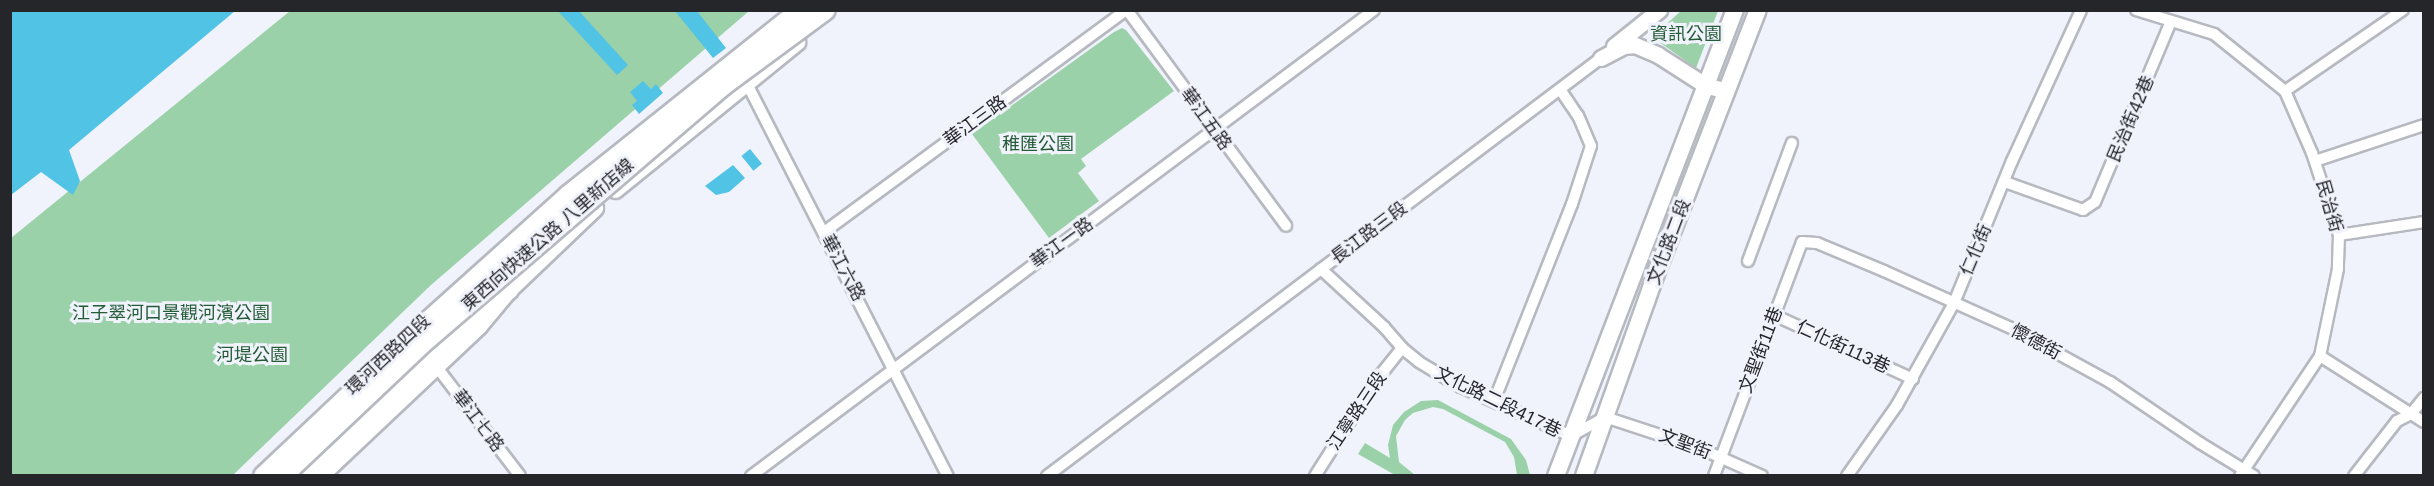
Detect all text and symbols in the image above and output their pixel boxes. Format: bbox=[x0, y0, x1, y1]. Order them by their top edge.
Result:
park label: 資訊公園 bbox=[1650, 23, 1722, 45]
street label: 民治街42巷 bbox=[2103, 72, 2159, 166]
street label: 華江五路 bbox=[1176, 84, 1236, 154]
street label: 華江三路 bbox=[940, 91, 1010, 151]
park label: 稚匯公園 bbox=[1002, 133, 1074, 155]
street label: 東西向快速公路 八里新店線 bbox=[458, 154, 638, 316]
street label: 民治街 bbox=[2311, 177, 2347, 235]
street label: 文化路二段 bbox=[1643, 196, 1695, 288]
street label: 長江路三段 bbox=[1327, 197, 1411, 269]
street label: 華江一路 bbox=[1027, 213, 1097, 273]
street label: 仁化街 bbox=[1956, 221, 1996, 279]
street label: 華江六路 bbox=[817, 231, 869, 305]
park label: 江子翠河口景觀河濱公園 bbox=[72, 302, 270, 324]
street label: 文聖街11巷 bbox=[1735, 304, 1787, 396]
street label: 環河西路四段 bbox=[341, 310, 435, 400]
street label: 仁化街113巷 bbox=[1793, 316, 1893, 378]
street label: 懷德街 bbox=[2007, 320, 2065, 364]
park label: 河堤公園 bbox=[216, 344, 288, 366]
street label: 文化路二段417巷 bbox=[1431, 362, 1565, 442]
street label: 江寧路三段 bbox=[1323, 368, 1391, 454]
street label: 華江七路 bbox=[448, 386, 508, 456]
street label: 文聖街 bbox=[1656, 424, 1714, 464]

